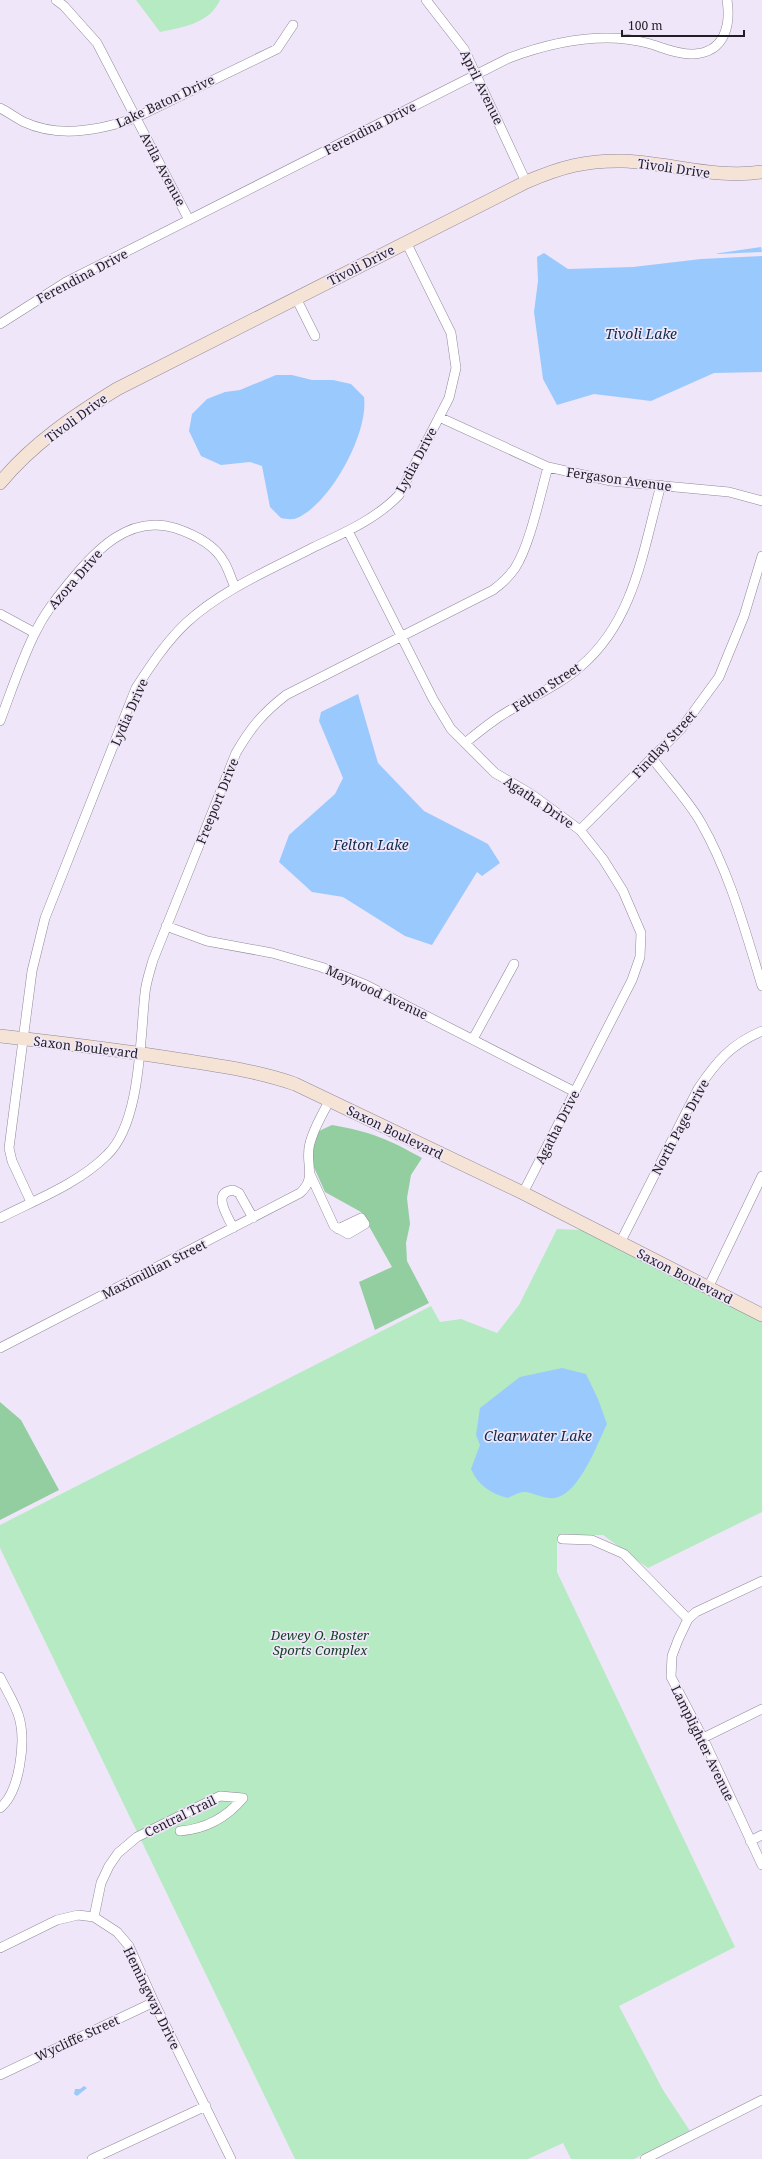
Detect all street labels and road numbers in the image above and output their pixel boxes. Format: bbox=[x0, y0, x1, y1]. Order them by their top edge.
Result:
street label: April Avenue bbox=[456, 47, 508, 128]
street label: Lake Baton Drive bbox=[113, 70, 217, 132]
street label: Ferendina Drive bbox=[321, 97, 419, 159]
street label: Avila Avenue bbox=[136, 129, 190, 209]
street label: Tivoli Drive bbox=[637, 154, 711, 182]
street label: Tivoli Drive bbox=[324, 240, 398, 290]
street label: Ferendina Drive bbox=[33, 244, 131, 308]
street label: Tivoli Drive bbox=[41, 389, 111, 447]
street label: Lydia Drive bbox=[391, 424, 441, 496]
street label: Fergason Avenue bbox=[565, 463, 673, 495]
street label: Azora Drive bbox=[44, 545, 106, 613]
street label: Felton Street bbox=[508, 658, 584, 716]
street label: Lydia Drive bbox=[106, 675, 152, 749]
street label: Findlay Street bbox=[628, 706, 700, 782]
street label: Freeport Drive bbox=[192, 755, 242, 847]
street label: Agatha Drive bbox=[500, 772, 578, 832]
street label: Maywood Avenue bbox=[323, 960, 431, 1024]
street label: Saxon Boulevard bbox=[33, 1032, 139, 1062]
street label: North Page Drive bbox=[647, 1076, 713, 1178]
street label: Agatha Drive bbox=[531, 1087, 583, 1167]
street label: Saxon Boulevard bbox=[344, 1101, 446, 1163]
street label: Maximillian Street bbox=[99, 1235, 210, 1303]
street label: Saxon Boulevard bbox=[634, 1244, 736, 1308]
street label: Lamplighter Avenue bbox=[667, 1682, 739, 1804]
street label: Central Trail bbox=[141, 1791, 219, 1841]
street label: Hemingway Drive bbox=[119, 1944, 185, 2052]
street label: Wycliffe Street bbox=[32, 2010, 123, 2065]

